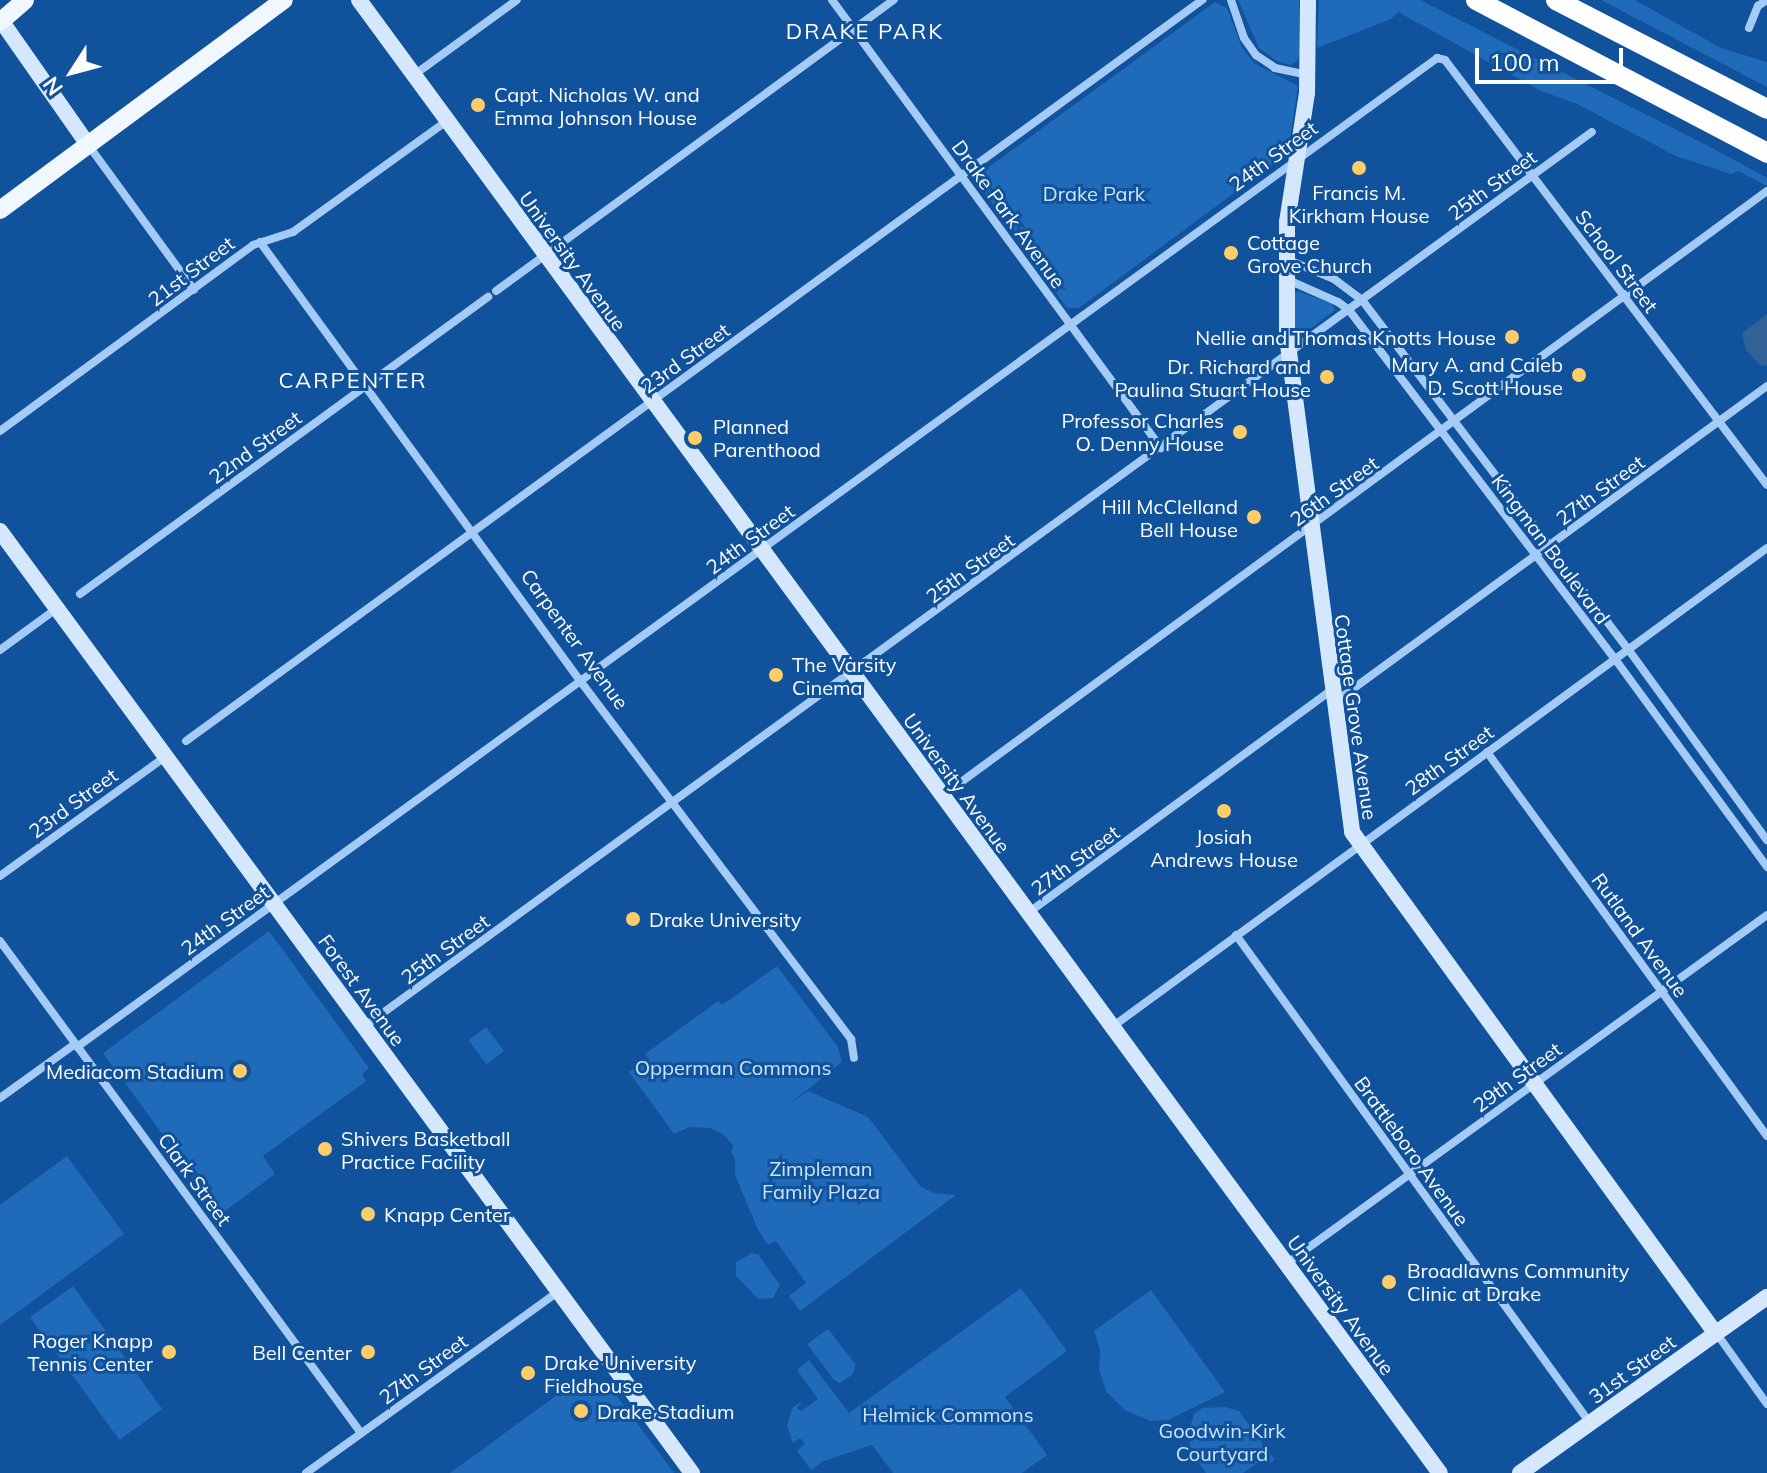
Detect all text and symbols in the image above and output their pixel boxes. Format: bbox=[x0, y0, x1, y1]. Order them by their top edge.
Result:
district label: DRAKE PARK bbox=[786, 19, 944, 45]
north arrow bbox=[32, 32, 112, 112]
scale bar bbox=[1479, 32, 1627, 82]
text: 100 m bbox=[1489, 47, 1560, 77]
text: N bbox=[36, 71, 69, 101]
place label: Capt. Nicholas W. and Emma Johnson House bbox=[494, 82, 700, 129]
marker: Capt. Nicholas W. and Emma Johnson House bbox=[469, 96, 487, 114]
street label: 24th Street bbox=[1224, 116, 1322, 196]
street label: Drake Park Avenue bbox=[947, 135, 1071, 293]
street label: 25th Street bbox=[1443, 145, 1541, 225]
marker: Francis M. Kirkham House bbox=[1350, 159, 1368, 177]
place label: Francis M. Kirkham House bbox=[1289, 180, 1429, 227]
park label: Drake Park bbox=[1043, 181, 1145, 205]
street label: University Avenue bbox=[514, 186, 632, 336]
street label: School Street bbox=[1571, 205, 1663, 317]
place label: Cottage Grove Church bbox=[1247, 230, 1372, 277]
street label: 21st Street bbox=[143, 231, 239, 311]
marker: Cottage Grove Church bbox=[1222, 244, 1240, 262]
street label: 23rd Street bbox=[636, 318, 734, 398]
place label: Nellie and Thomas Knotts House bbox=[1195, 325, 1496, 349]
marker: Nellie and Thomas Knotts House bbox=[1503, 328, 1521, 346]
place label: Mary A. and Caleb D. Scott House bbox=[1391, 352, 1563, 399]
place label: Dr. Richard and Paulina Stuart House bbox=[1114, 354, 1311, 401]
marker: Mary A. and Caleb D. Scott House bbox=[1570, 366, 1588, 384]
district label: CARPENTER bbox=[278, 368, 428, 394]
marker: Dr. Richard and Paulina Stuart House bbox=[1318, 368, 1336, 386]
street label: 22nd Street bbox=[204, 405, 306, 489]
place label: Professor Charles O. Denny House bbox=[1061, 408, 1224, 455]
place label: Planned Parenthood bbox=[713, 414, 821, 461]
marker: Professor Charles O. Denny House bbox=[1231, 423, 1249, 441]
marker: Planned Parenthood bbox=[684, 427, 706, 449]
street label: 27th Street bbox=[1551, 450, 1649, 530]
street label: 26th Street bbox=[1285, 451, 1383, 531]
street label: Kingman Boulevard bbox=[1487, 469, 1615, 629]
place label: Hill McClelland Bell House bbox=[1102, 494, 1238, 541]
street label: 24th Street bbox=[701, 499, 799, 579]
marker: Hill McClelland Bell House bbox=[1245, 508, 1263, 526]
street label: 25th Street bbox=[921, 528, 1019, 608]
street label: Carpenter Avenue bbox=[516, 564, 634, 714]
street label: Cottage Grove Avenue bbox=[1330, 613, 1382, 821]
place label: The Varsity Cinema bbox=[792, 652, 896, 699]
marker: The Varsity Cinema bbox=[767, 666, 785, 684]
street label: University Avenue bbox=[898, 708, 1016, 858]
street label: 28th Street bbox=[1400, 720, 1498, 800]
street label: 23rd Street bbox=[24, 763, 122, 843]
marker: Josiah Andrews House bbox=[1215, 802, 1233, 820]
street label: 27th Street bbox=[1026, 820, 1124, 900]
place label: Josiah Andrews House bbox=[1150, 824, 1298, 871]
street label: Rutland Avenue bbox=[1587, 868, 1693, 1002]
street label: 24th Street bbox=[176, 880, 274, 960]
place label: Drake University bbox=[649, 907, 801, 931]
street label: 25th Street bbox=[396, 909, 494, 989]
marker: Drake University bbox=[624, 910, 642, 928]
street label: Forest Avenue bbox=[313, 930, 411, 1050]
street label: 29th Street bbox=[1468, 1037, 1566, 1117]
park label: Opperman Commons bbox=[635, 1055, 831, 1079]
place label: Mediacom Stadium bbox=[46, 1059, 224, 1083]
marker: Mediacom Stadium bbox=[231, 1062, 249, 1080]
street label: Brattleboro Avenue bbox=[1350, 1072, 1474, 1230]
place label: Shivers Basketball Practice Facility bbox=[341, 1126, 511, 1173]
street label: Clark Street bbox=[153, 1128, 237, 1230]
marker: Shivers Basketball Practice Facility bbox=[316, 1140, 334, 1158]
park label: Zimpleman Family Plaza bbox=[762, 1157, 880, 1204]
place label: Knapp Center bbox=[384, 1202, 510, 1226]
marker: Knapp Center bbox=[359, 1205, 377, 1223]
street label: University Avenue bbox=[1282, 1230, 1400, 1380]
place label: Broadlawns Community Clinic at Drake bbox=[1407, 1258, 1629, 1305]
marker: Broadlawns Community Clinic at Drake bbox=[1378, 1271, 1400, 1293]
place label: Roger Knapp Tennis Center bbox=[28, 1328, 153, 1375]
street label: 27th Street bbox=[374, 1329, 472, 1409]
street label: 31st Street bbox=[1584, 1330, 1680, 1408]
place label: Bell Center bbox=[252, 1340, 352, 1364]
marker: Roger Knapp Tennis Center bbox=[160, 1343, 178, 1361]
marker: Bell Center bbox=[359, 1343, 377, 1361]
place label: Drake University Fieldhouse bbox=[544, 1350, 696, 1397]
marker: Drake University Fieldhouse bbox=[519, 1364, 537, 1382]
place label: Drake Stadium bbox=[597, 1399, 735, 1423]
marker: Drake Stadium bbox=[572, 1402, 590, 1420]
park label: Helmick Commons bbox=[862, 1402, 1034, 1426]
park label: Goodwin-Kirk Courtyard bbox=[1159, 1418, 1285, 1465]

